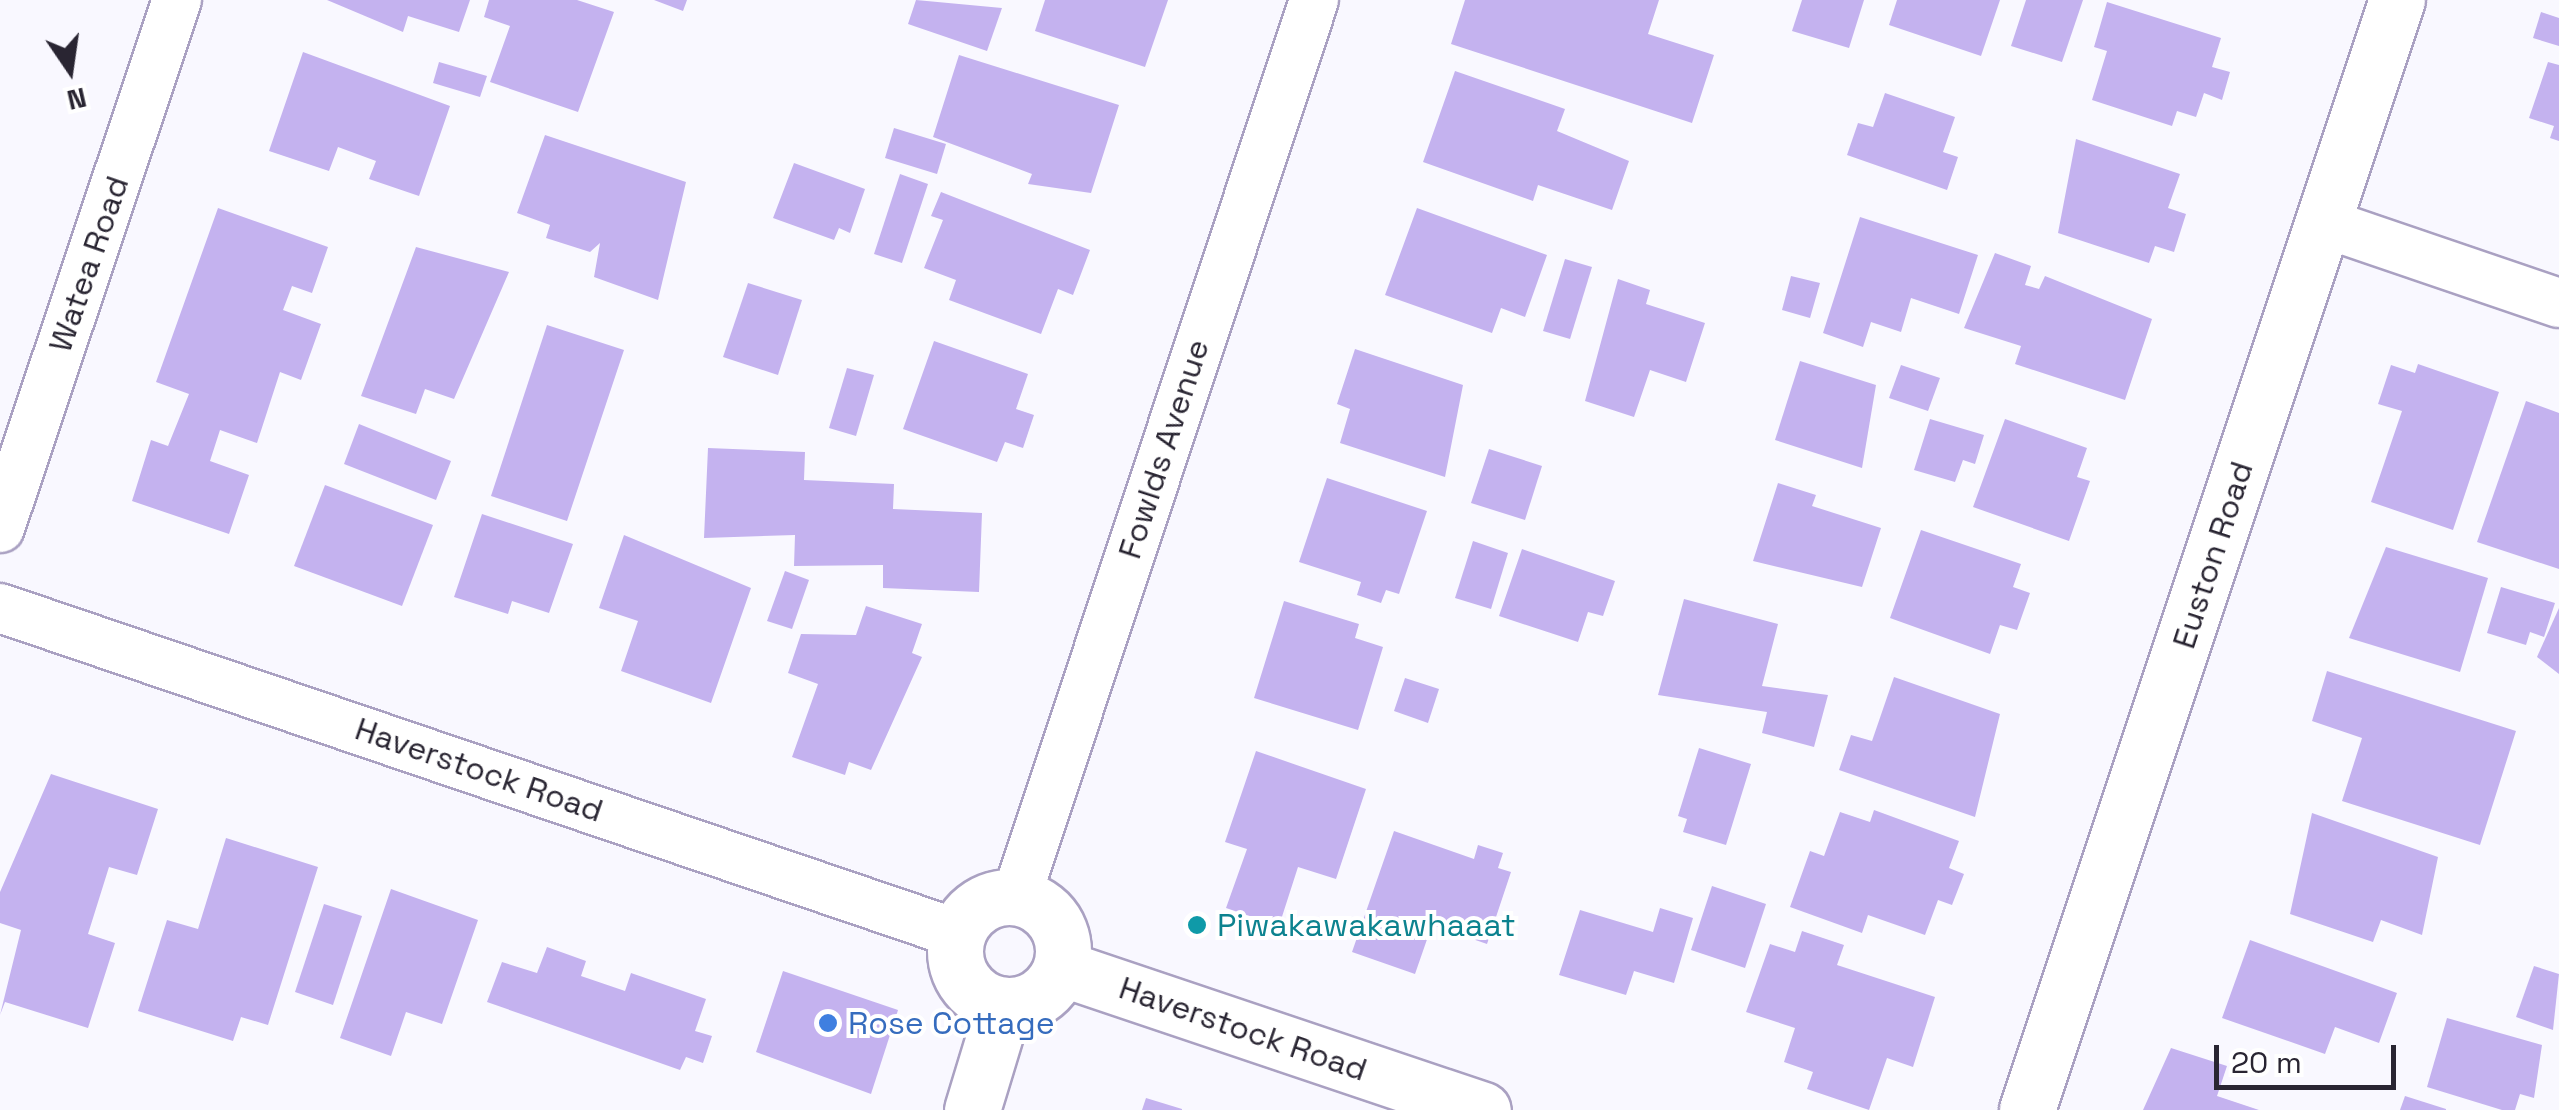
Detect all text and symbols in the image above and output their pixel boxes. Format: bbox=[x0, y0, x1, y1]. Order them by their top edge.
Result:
north arrow bbox=[20, 20, 120, 120]
text: N bbox=[64, 80, 90, 119]
street label: Watea Road bbox=[41, 171, 137, 357]
street label: Fowlds Avenue bbox=[1110, 334, 1218, 564]
street label: Euston Road bbox=[2165, 457, 2261, 653]
street label: Haverstock Road bbox=[350, 710, 608, 830]
place label: Piwakawakawhaaat bbox=[1217, 906, 1516, 944]
marker: Piwakawakawhaaat bbox=[1186, 914, 1208, 936]
street label: Haverstock Road bbox=[1114, 969, 1372, 1089]
place label: Rose Cottage bbox=[848, 1004, 1055, 1042]
marker: Rose Cottage bbox=[817, 1012, 839, 1034]
scale bar bbox=[2219, 1025, 2402, 1087]
text: 20 m bbox=[2231, 1043, 2302, 1082]

